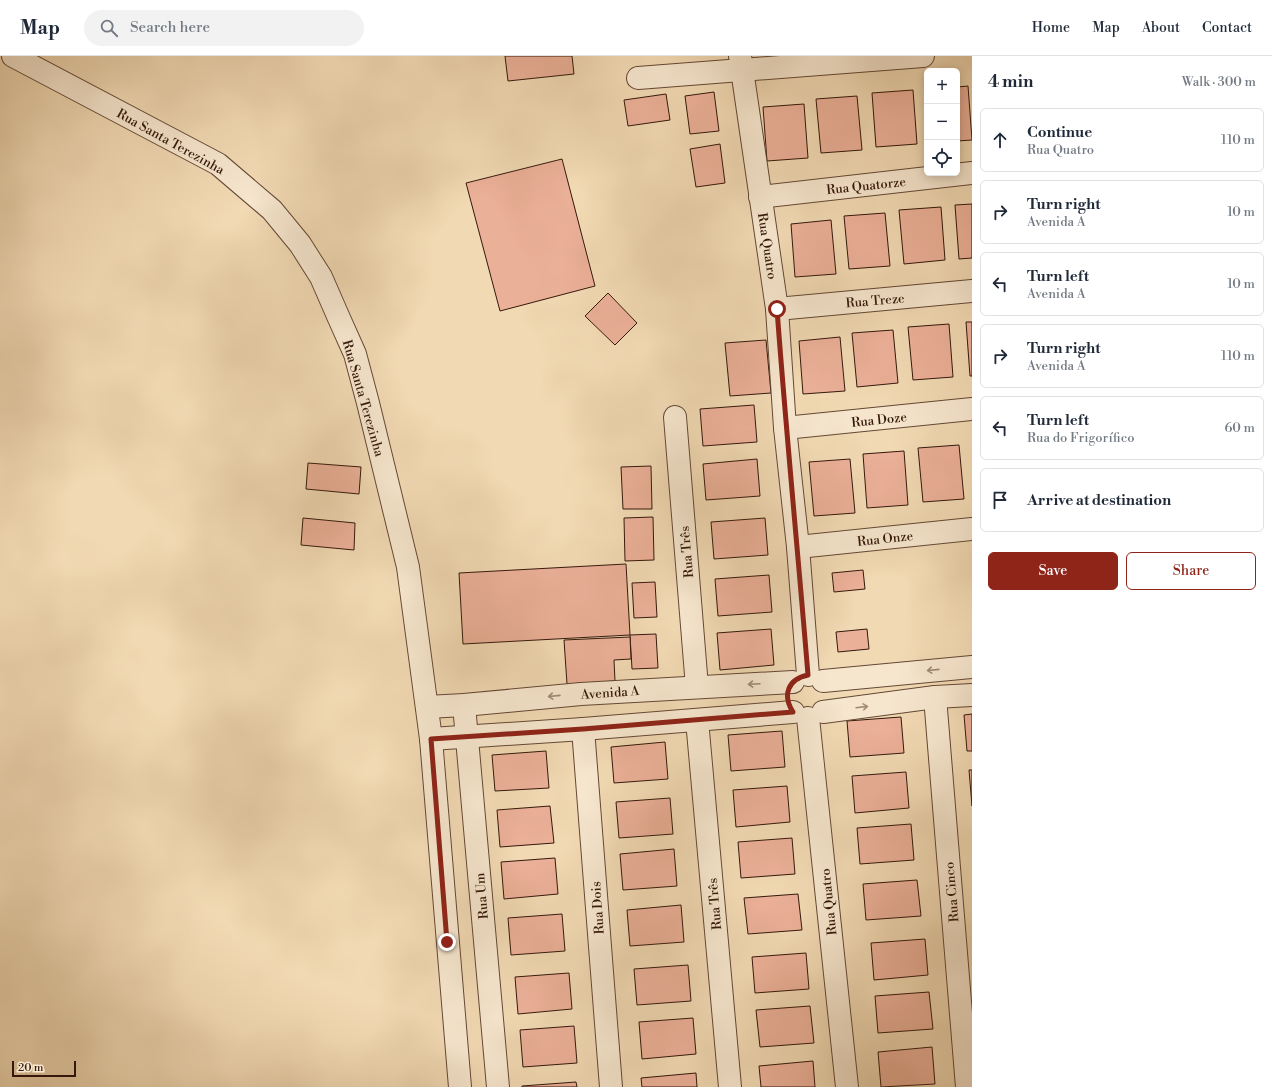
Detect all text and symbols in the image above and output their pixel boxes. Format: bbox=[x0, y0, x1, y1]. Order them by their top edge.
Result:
search box bbox=[84, 10, 364, 46]
text: Map bbox=[20, 16, 60, 40]
icon: search bbox=[98, 17, 120, 39]
text: Search here bbox=[130, 18, 210, 37]
text: Home bbox=[1032, 19, 1070, 37]
text: Map bbox=[1092, 19, 1120, 37]
text: About bbox=[1142, 19, 1180, 37]
text: Contact bbox=[1202, 19, 1252, 37]
map controls bbox=[924, 68, 960, 176]
button: + bbox=[924, 68, 960, 104]
text: 4 min bbox=[988, 71, 1033, 93]
text: Walk · 300 m bbox=[1182, 74, 1256, 90]
button: − bbox=[924, 104, 960, 140]
street label: Rua Santa Terezinha bbox=[114, 106, 228, 178]
text: Continue bbox=[1027, 123, 1092, 142]
icon: ahead bbox=[989, 129, 1011, 151]
text: 110 m bbox=[1221, 132, 1255, 148]
button: locate bbox=[924, 140, 960, 176]
text: Rua Quatro bbox=[1027, 142, 1094, 158]
street label: Rua Quatorze bbox=[825, 174, 907, 198]
text: Turn right bbox=[1027, 195, 1101, 214]
icon: right bbox=[989, 201, 1011, 223]
text: 10 m bbox=[1227, 204, 1255, 220]
street label: Rua Quatro bbox=[754, 212, 780, 281]
text: Avenida A bbox=[1027, 214, 1086, 230]
text: Turn left bbox=[1027, 267, 1089, 286]
icon: left bbox=[989, 273, 1011, 295]
text: 10 m bbox=[1227, 276, 1255, 292]
text: Avenida A bbox=[1027, 286, 1086, 302]
street label: Rua Treze bbox=[845, 290, 906, 312]
route start bbox=[768, 300, 786, 318]
street label: Rua Santa Terezinha bbox=[339, 338, 387, 459]
text: Turn right bbox=[1027, 339, 1101, 358]
icon: right bbox=[989, 345, 1011, 367]
text: 110 m bbox=[1221, 348, 1255, 364]
text: Avenida A bbox=[1027, 358, 1086, 374]
street label: Rua Doze bbox=[850, 409, 908, 431]
text: Turn left bbox=[1027, 411, 1089, 430]
icon: left bbox=[989, 417, 1011, 439]
text: 60 m bbox=[1224, 420, 1255, 436]
text: Rua do Frigorífico bbox=[1027, 430, 1135, 446]
icon: arrive bbox=[989, 489, 1011, 511]
text: Arrive at destination bbox=[1027, 491, 1171, 510]
street label: Rua Três bbox=[677, 525, 697, 579]
street label: Rua Onze bbox=[856, 528, 914, 550]
button: Save bbox=[988, 552, 1118, 590]
button: Share bbox=[1126, 552, 1256, 590]
one-way arrow bbox=[927, 667, 940, 674]
one-way arrow bbox=[748, 680, 761, 687]
street label: Avenida A bbox=[579, 683, 641, 703]
one-way arrow bbox=[548, 693, 561, 700]
one-way arrow bbox=[855, 703, 868, 711]
street label: Rua Cinco bbox=[941, 861, 963, 923]
street label: Rua Quatro bbox=[818, 868, 840, 936]
street label: Rua Um bbox=[472, 872, 492, 920]
street label: Rua Três bbox=[705, 877, 725, 931]
street label: Rua Dois bbox=[588, 881, 608, 935]
route end bbox=[438, 933, 456, 951]
scale bar bbox=[12, 1059, 76, 1078]
text: 20 m bbox=[18, 1061, 43, 1075]

